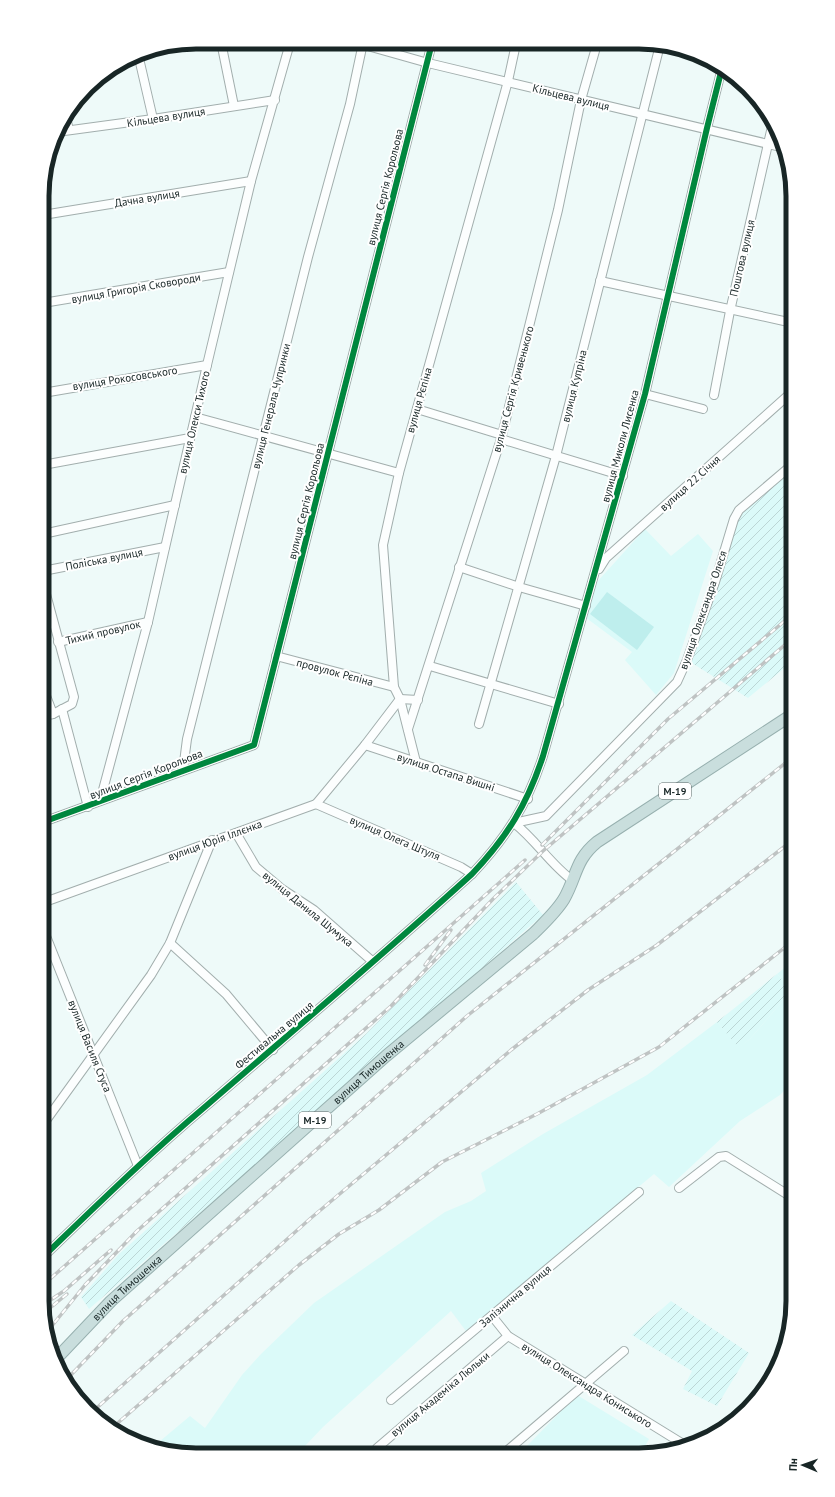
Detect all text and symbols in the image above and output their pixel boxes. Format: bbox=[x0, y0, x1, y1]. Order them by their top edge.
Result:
street label: Кільцева вулиця bbox=[531, 81, 611, 113]
street label: Кільцева вулиця bbox=[126, 104, 206, 130]
street label: вулиця Сергія Корольова bbox=[364, 127, 406, 247]
street label: Дачна вулиця bbox=[113, 186, 181, 210]
street label: Поштова вулиця bbox=[726, 218, 758, 298]
street label: вулиця Григорія Сковороди bbox=[70, 270, 202, 306]
street label: вулиця Сергія Кривенького bbox=[489, 324, 537, 454]
street label: вулиця Генерала Чупринки bbox=[249, 342, 293, 470]
street label: вулиця Купріна bbox=[558, 348, 590, 424]
street label: вулиця Рокосовського bbox=[72, 363, 178, 393]
street label: вулиця Рєпіна bbox=[403, 366, 435, 434]
street label: вулиця Олекси Тихого bbox=[175, 369, 213, 475]
street label: вулиця Миколи Лисенка bbox=[598, 388, 642, 504]
street label: вулиця Сергія Корольова bbox=[285, 441, 327, 561]
street label: вулиця 22 Січня bbox=[657, 452, 723, 514]
street label: Поліська вулиця bbox=[64, 545, 144, 573]
street label: вулиця Олександра Олеся bbox=[676, 549, 730, 671]
street label: Тихий провулок bbox=[64, 616, 143, 647]
street label: провулок Рєпіна bbox=[295, 655, 375, 689]
street label: вулиця Сергія Корольова bbox=[88, 746, 204, 802]
street label: вулиця Остапа Вишні bbox=[395, 750, 497, 794]
road number: М-19 bbox=[659, 783, 691, 799]
street label: вулиця Олега Штуля bbox=[348, 813, 442, 863]
street label: вулиця Юрія Іллєнка bbox=[166, 816, 264, 864]
street label: вулиця Данила Шумука bbox=[260, 868, 356, 950]
street label: вулиця Василя Стуса bbox=[65, 998, 115, 1094]
street label: Фестивальна вулиця bbox=[232, 998, 316, 1072]
street label: вулиця Тимошенка bbox=[330, 1037, 407, 1107]
road number: М-19 bbox=[299, 1112, 331, 1128]
street label: вулиця Тимошенка bbox=[89, 1252, 165, 1324]
street label: Залізнична вулиця bbox=[476, 1262, 554, 1330]
street label: вулиця Олександра Кониського bbox=[519, 1339, 655, 1431]
street label: вулиця Академіка Люльки bbox=[388, 1349, 492, 1439]
north arrow bbox=[783, 1445, 823, 1485]
text: Пн bbox=[786, 1458, 800, 1471]

